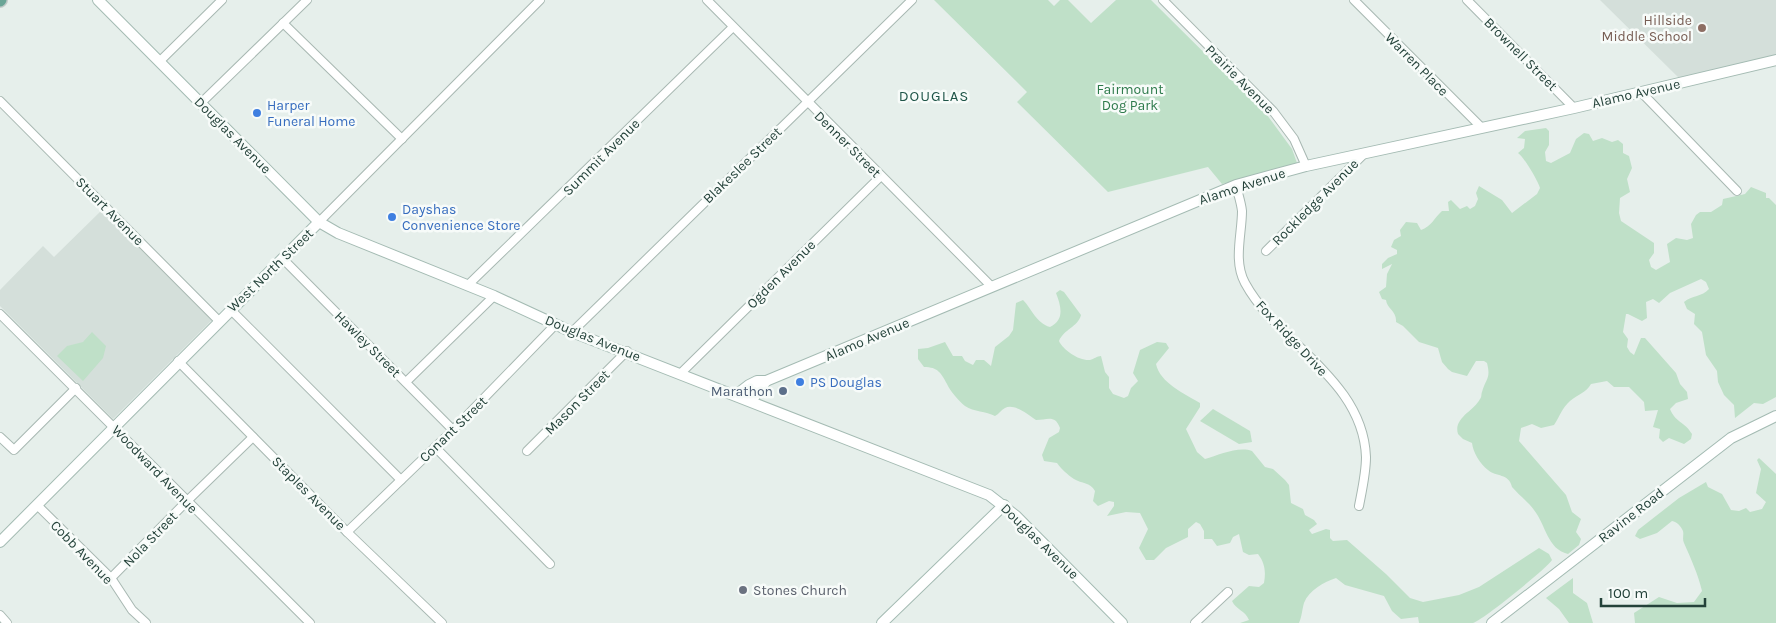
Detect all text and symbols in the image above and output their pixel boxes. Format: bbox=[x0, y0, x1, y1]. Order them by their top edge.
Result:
place label: Hillside Middle School bbox=[1602, 12, 1692, 45]
street label: Brownell Street bbox=[1480, 14, 1561, 95]
marker: Hillside Middle School bbox=[1696, 22, 1708, 34]
street label: Warren Place bbox=[1381, 29, 1452, 100]
street label: Prairie Avenue bbox=[1202, 41, 1278, 117]
street label: Alamo Avenue bbox=[1590, 75, 1682, 112]
park label: Fairmount Dog Park bbox=[1097, 81, 1163, 114]
district label: DOUGLAS bbox=[899, 87, 969, 105]
street label: Douglas Avenue bbox=[191, 93, 275, 177]
place label: Harper Funeral Home bbox=[267, 97, 355, 130]
marker: Harper Funeral Home bbox=[251, 107, 263, 119]
street label: Denner Street bbox=[811, 107, 885, 181]
street label: Summit Avenue bbox=[559, 115, 643, 199]
street label: Blakeslee Street bbox=[699, 124, 785, 207]
street label: Rockledge Avenue bbox=[1269, 156, 1362, 249]
street label: Alamo Avenue bbox=[1197, 165, 1287, 208]
street label: Stuart Avenue bbox=[72, 174, 147, 249]
place label: Dayshas Convenience Store bbox=[402, 201, 521, 234]
marker: Dayshas Convenience Store bbox=[386, 211, 398, 223]
street label: West North Street bbox=[224, 225, 317, 316]
street label: Ogden Avenue bbox=[743, 236, 819, 312]
street label: Fox Ridge Drive bbox=[1252, 297, 1331, 380]
street label: Hawley Street bbox=[331, 308, 404, 381]
street label: Douglas Avenue bbox=[543, 312, 643, 365]
street label: Alamo Avenue bbox=[823, 314, 912, 365]
street label: Mason Street bbox=[541, 366, 613, 438]
place label: PS Douglas bbox=[810, 374, 882, 391]
marker: PS Douglas bbox=[794, 376, 806, 388]
place label: Marathon bbox=[711, 383, 773, 400]
marker: Marathon bbox=[777, 385, 789, 397]
street label: Conant Street bbox=[416, 393, 491, 466]
street label: Woodward Avenue bbox=[108, 422, 201, 517]
street label: Staples Avenue bbox=[268, 453, 349, 534]
street label: Ravine Road bbox=[1595, 484, 1668, 546]
street label: Douglas Avenue bbox=[997, 500, 1082, 583]
street label: Nola Street bbox=[120, 508, 181, 571]
street label: Cobb Avenue bbox=[47, 517, 116, 588]
scale bar bbox=[1601, 576, 1705, 608]
place label: Stones Church bbox=[753, 582, 847, 599]
marker: Stones Church bbox=[737, 584, 749, 596]
text: 100 m bbox=[1608, 584, 1648, 602]

